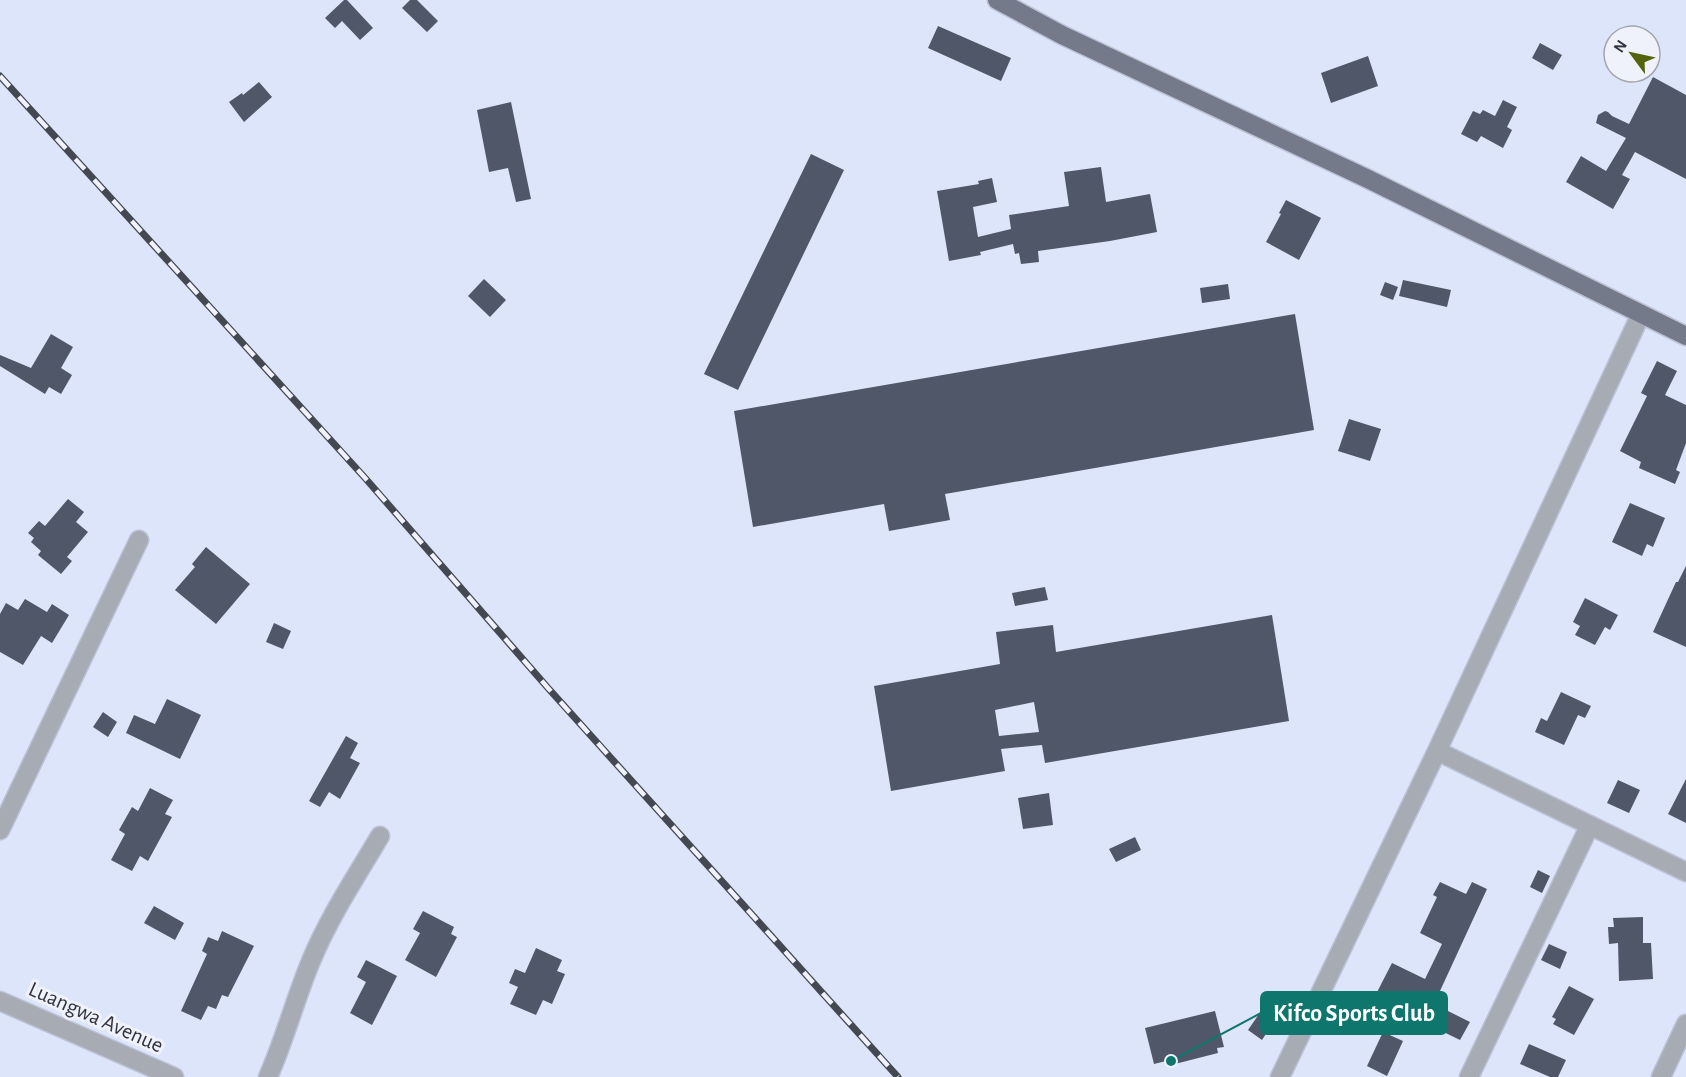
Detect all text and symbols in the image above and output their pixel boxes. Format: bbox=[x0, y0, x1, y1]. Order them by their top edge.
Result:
north arrow bbox=[1602, 24, 1662, 84]
text: N bbox=[1611, 37, 1630, 55]
street label: Luangwa Avenue bbox=[25, 978, 167, 1056]
callout: Kifco Sports Club bbox=[1261, 992, 1447, 1034]
text: Kifco Sports Club bbox=[1273, 1002, 1435, 1026]

